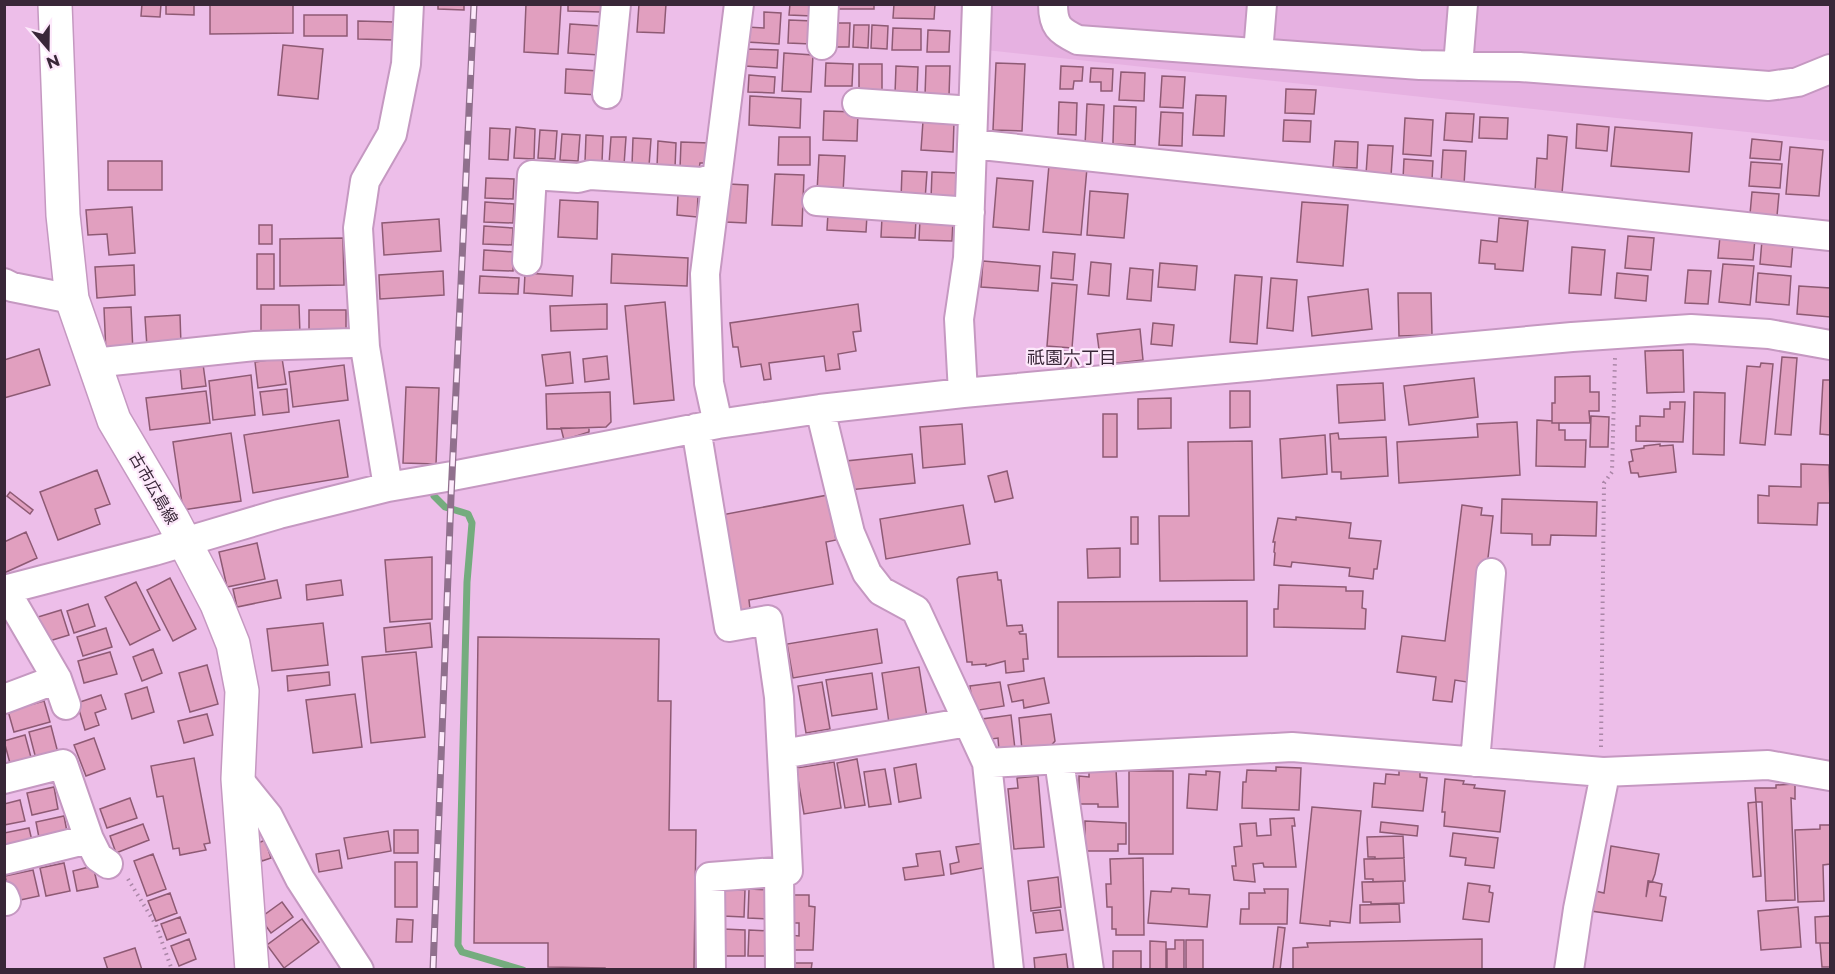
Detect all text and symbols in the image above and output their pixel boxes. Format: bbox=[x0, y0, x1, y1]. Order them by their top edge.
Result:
north arrow bbox=[18, 18, 78, 78]
text: N bbox=[44, 50, 62, 73]
district label: 祇園六丁目 bbox=[1027, 347, 1117, 369]
street label: 古市広島線 bbox=[125, 449, 182, 528]

